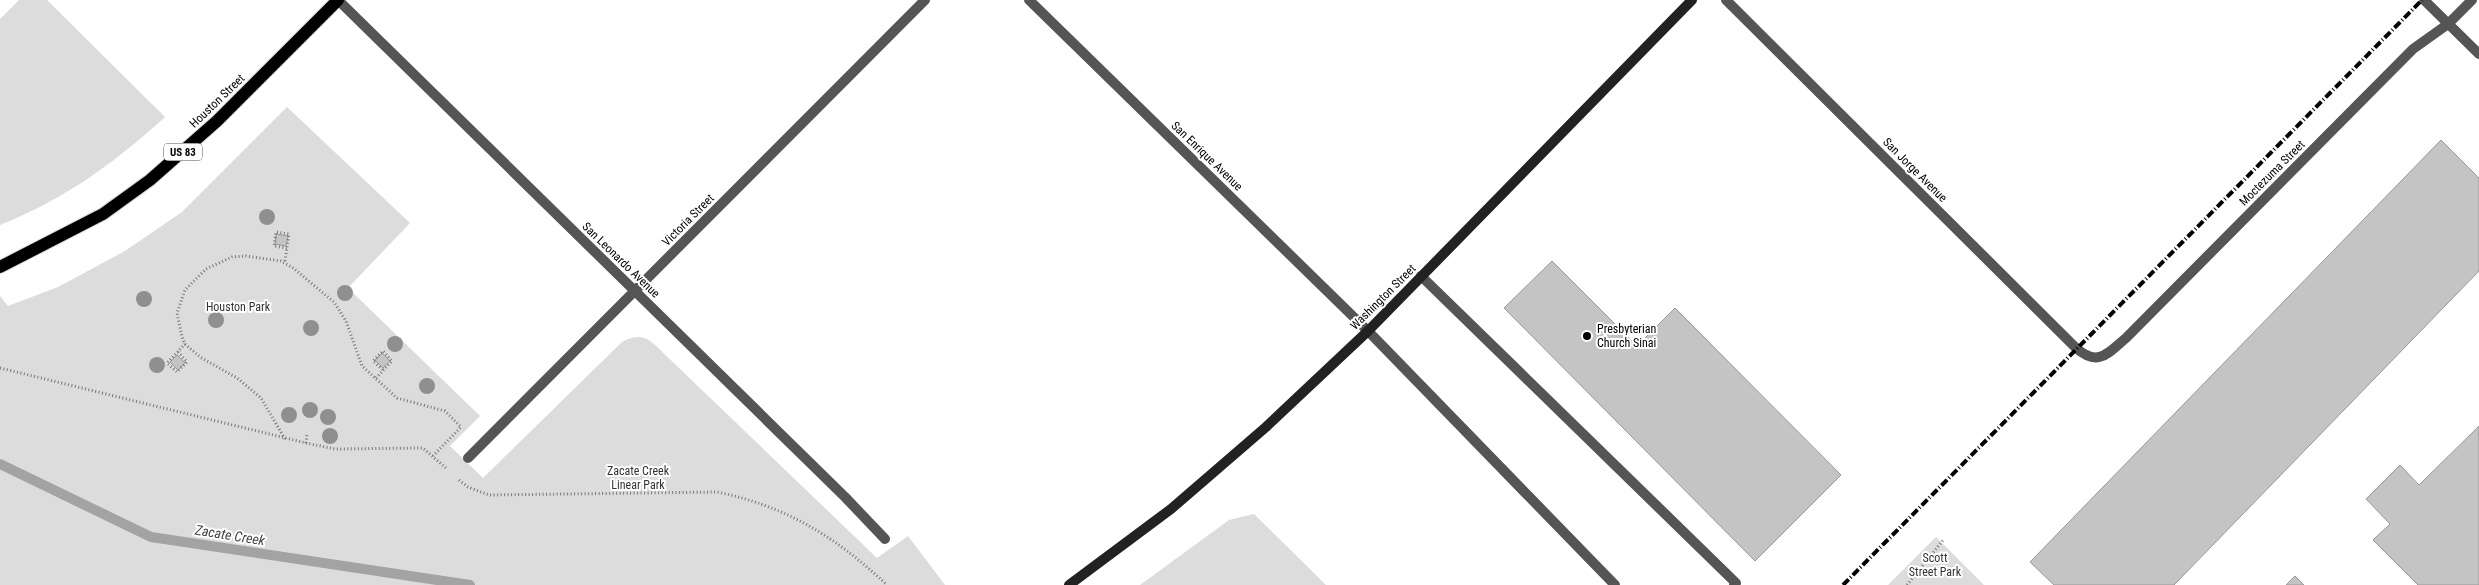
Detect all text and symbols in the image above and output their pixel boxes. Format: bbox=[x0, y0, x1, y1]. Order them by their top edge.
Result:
street label: Houston Street bbox=[187, 71, 248, 131]
street label: San Enrique Avenue bbox=[1169, 119, 1246, 194]
street label: San Jorge Avenue bbox=[1880, 135, 1950, 205]
street label: Moctezuma Street bbox=[2236, 137, 2308, 209]
road number: US 83 bbox=[164, 144, 202, 160]
street label: Victoria Street bbox=[659, 191, 717, 249]
street label: San Leonardo Avenue bbox=[579, 219, 663, 301]
street label: Washington Street bbox=[1347, 261, 1419, 333]
park label: Houston Park bbox=[206, 300, 271, 314]
place label: Presbyterian Church Sinai bbox=[1597, 322, 1656, 350]
marker: Presbyterian Church Sinai bbox=[1581, 330, 1593, 342]
park label: Zacate Creek Linear Park bbox=[607, 464, 670, 492]
water label: Zacate Creek bbox=[193, 521, 267, 549]
park label: Scott Street Park bbox=[1909, 551, 1962, 579]

